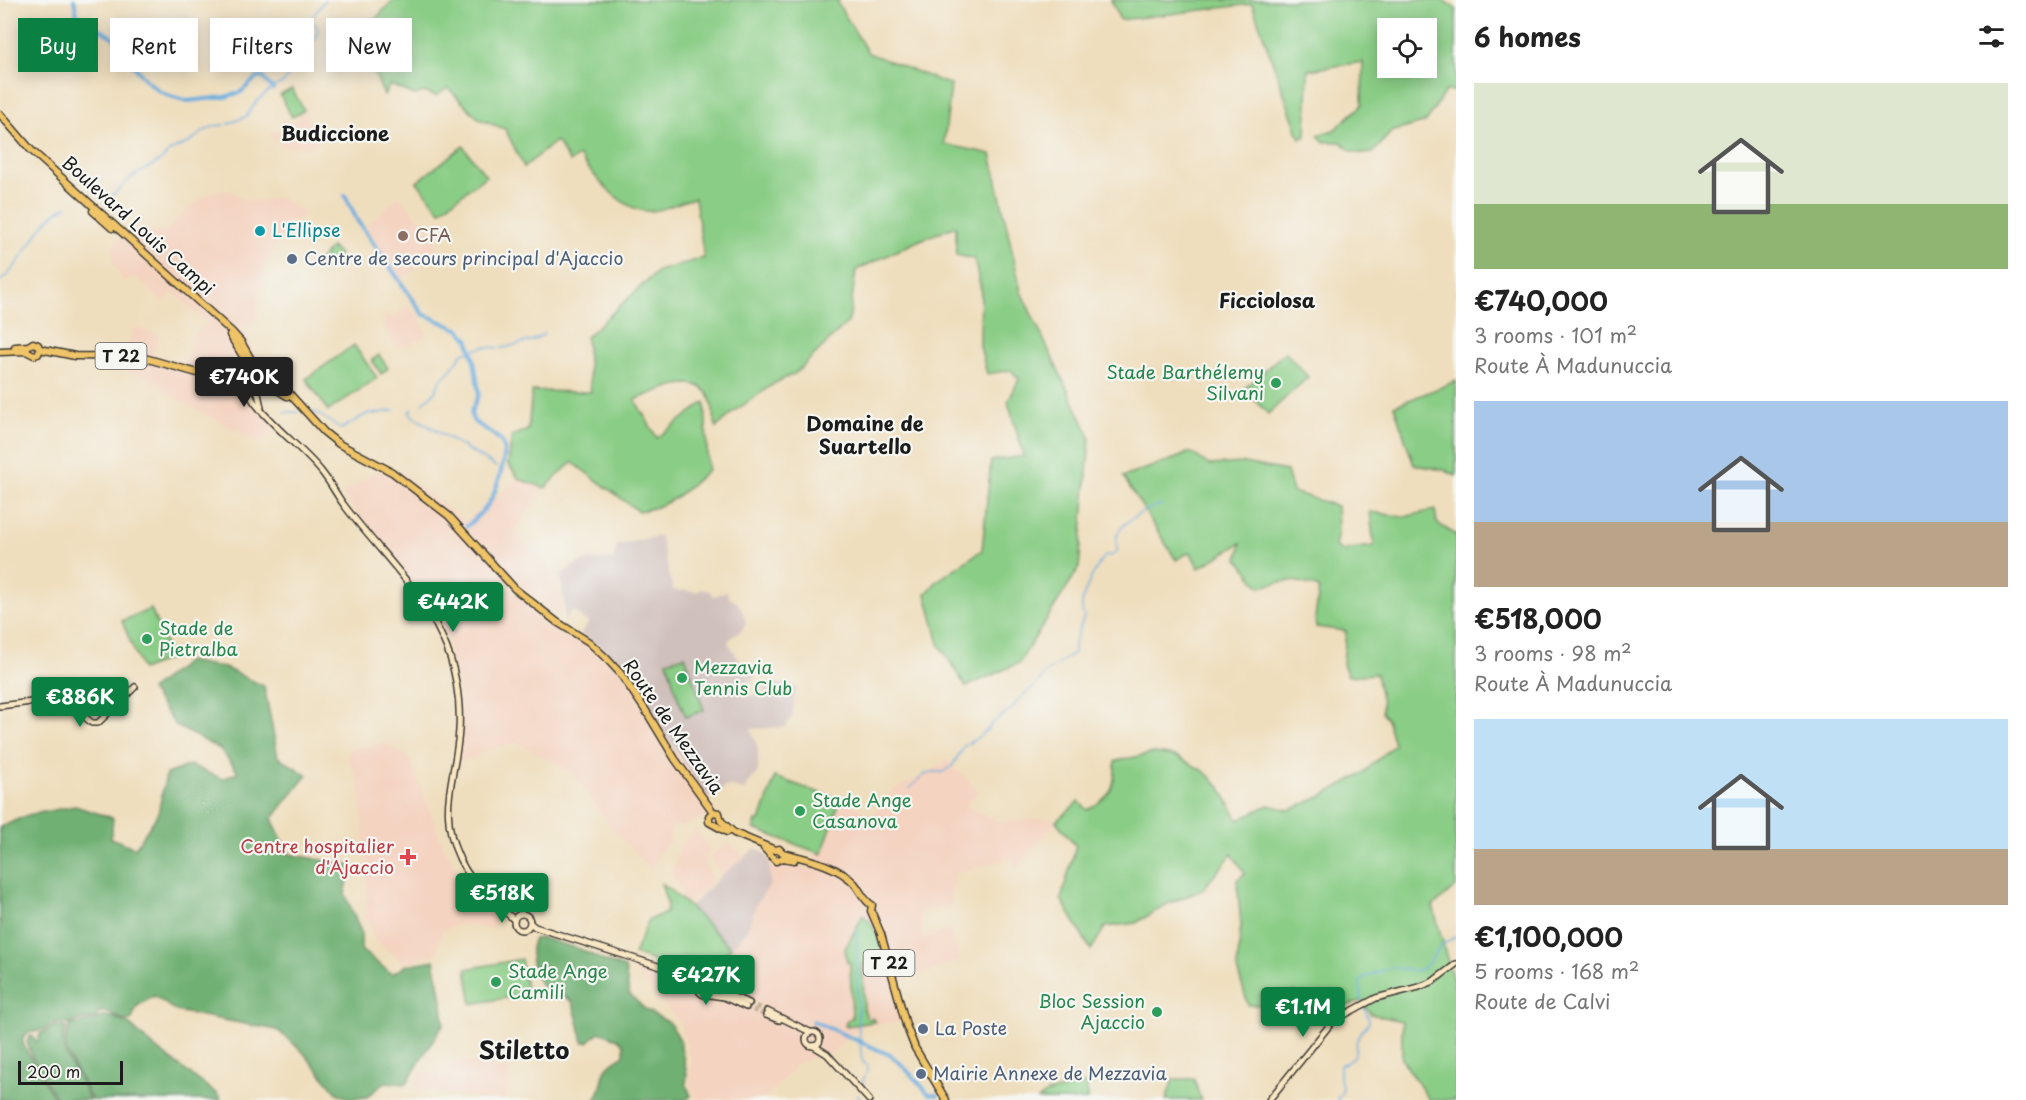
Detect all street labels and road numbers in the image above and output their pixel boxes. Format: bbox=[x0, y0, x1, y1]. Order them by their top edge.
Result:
street label: Boulevard Louis Campi bbox=[57, 149, 221, 301]
road number: T 22 bbox=[96, 343, 146, 369]
street label: Route de Mezzavia bbox=[617, 653, 731, 800]
road number: T 22 bbox=[864, 950, 914, 976]

